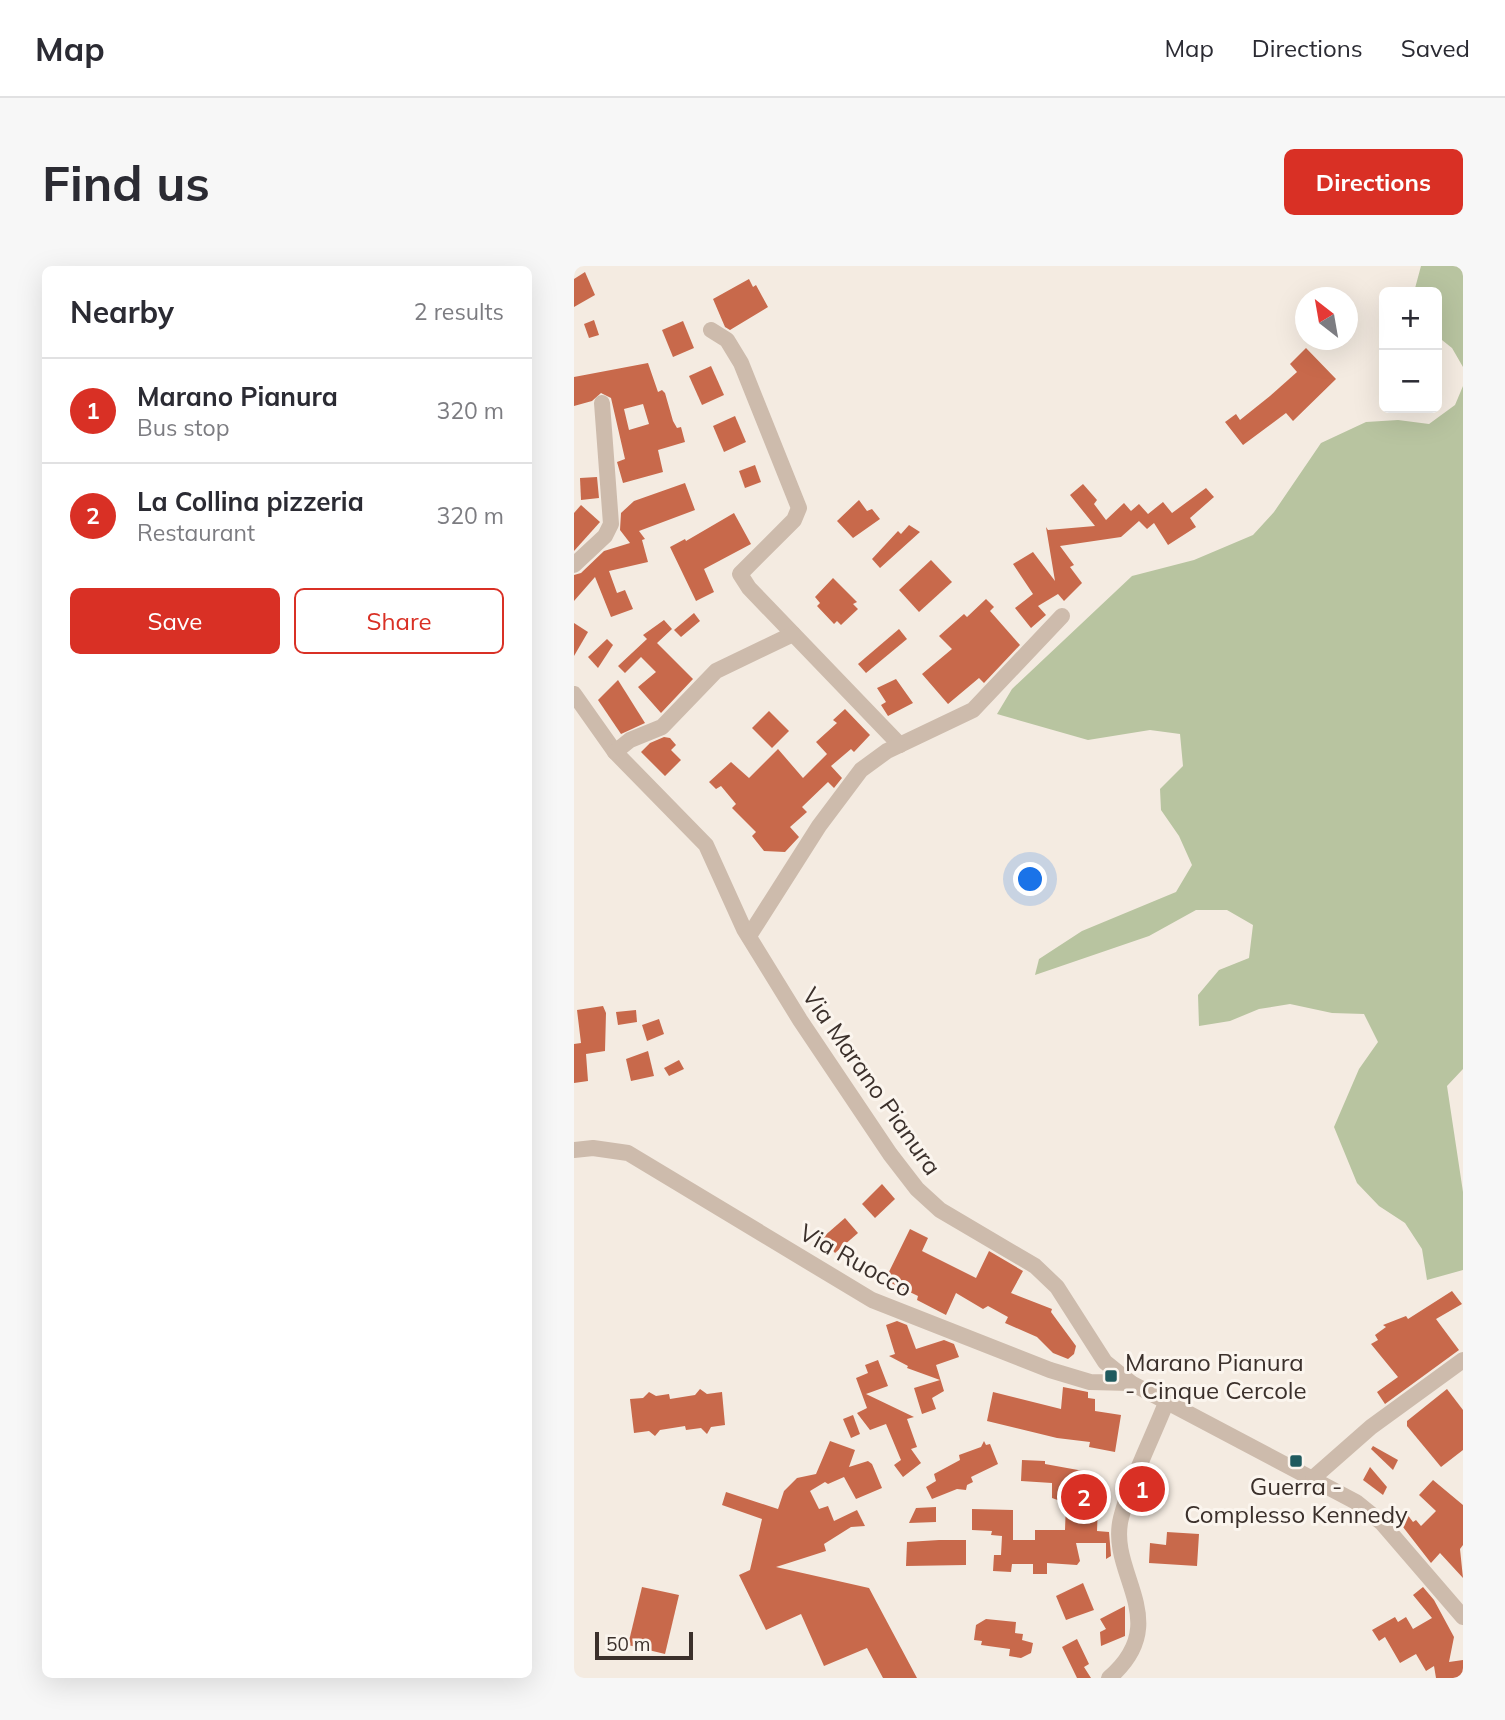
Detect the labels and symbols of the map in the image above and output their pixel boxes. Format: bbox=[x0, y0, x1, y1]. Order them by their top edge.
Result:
north arrow bbox=[1295, 287, 1358, 350]
your location bbox=[1013, 862, 1047, 896]
street label: Via Marano Pianura bbox=[796, 982, 948, 1180]
street label: Via Ruocco bbox=[794, 1217, 918, 1303]
place label: Marano Pianura - Cinque Cercole bbox=[1125, 1347, 1307, 1405]
marker: Marano Pianura - Cinque Cercole bbox=[1103, 1368, 1119, 1384]
marker: Guerra - Complesso Kennedy bbox=[1288, 1453, 1304, 1469]
pin: 1 bbox=[1119, 1463, 1165, 1515]
pin: 2 bbox=[1061, 1471, 1107, 1523]
place label: Guerra - Complesso Kennedy bbox=[1184, 1471, 1408, 1529]
scale bar bbox=[595, 1629, 693, 1661]

